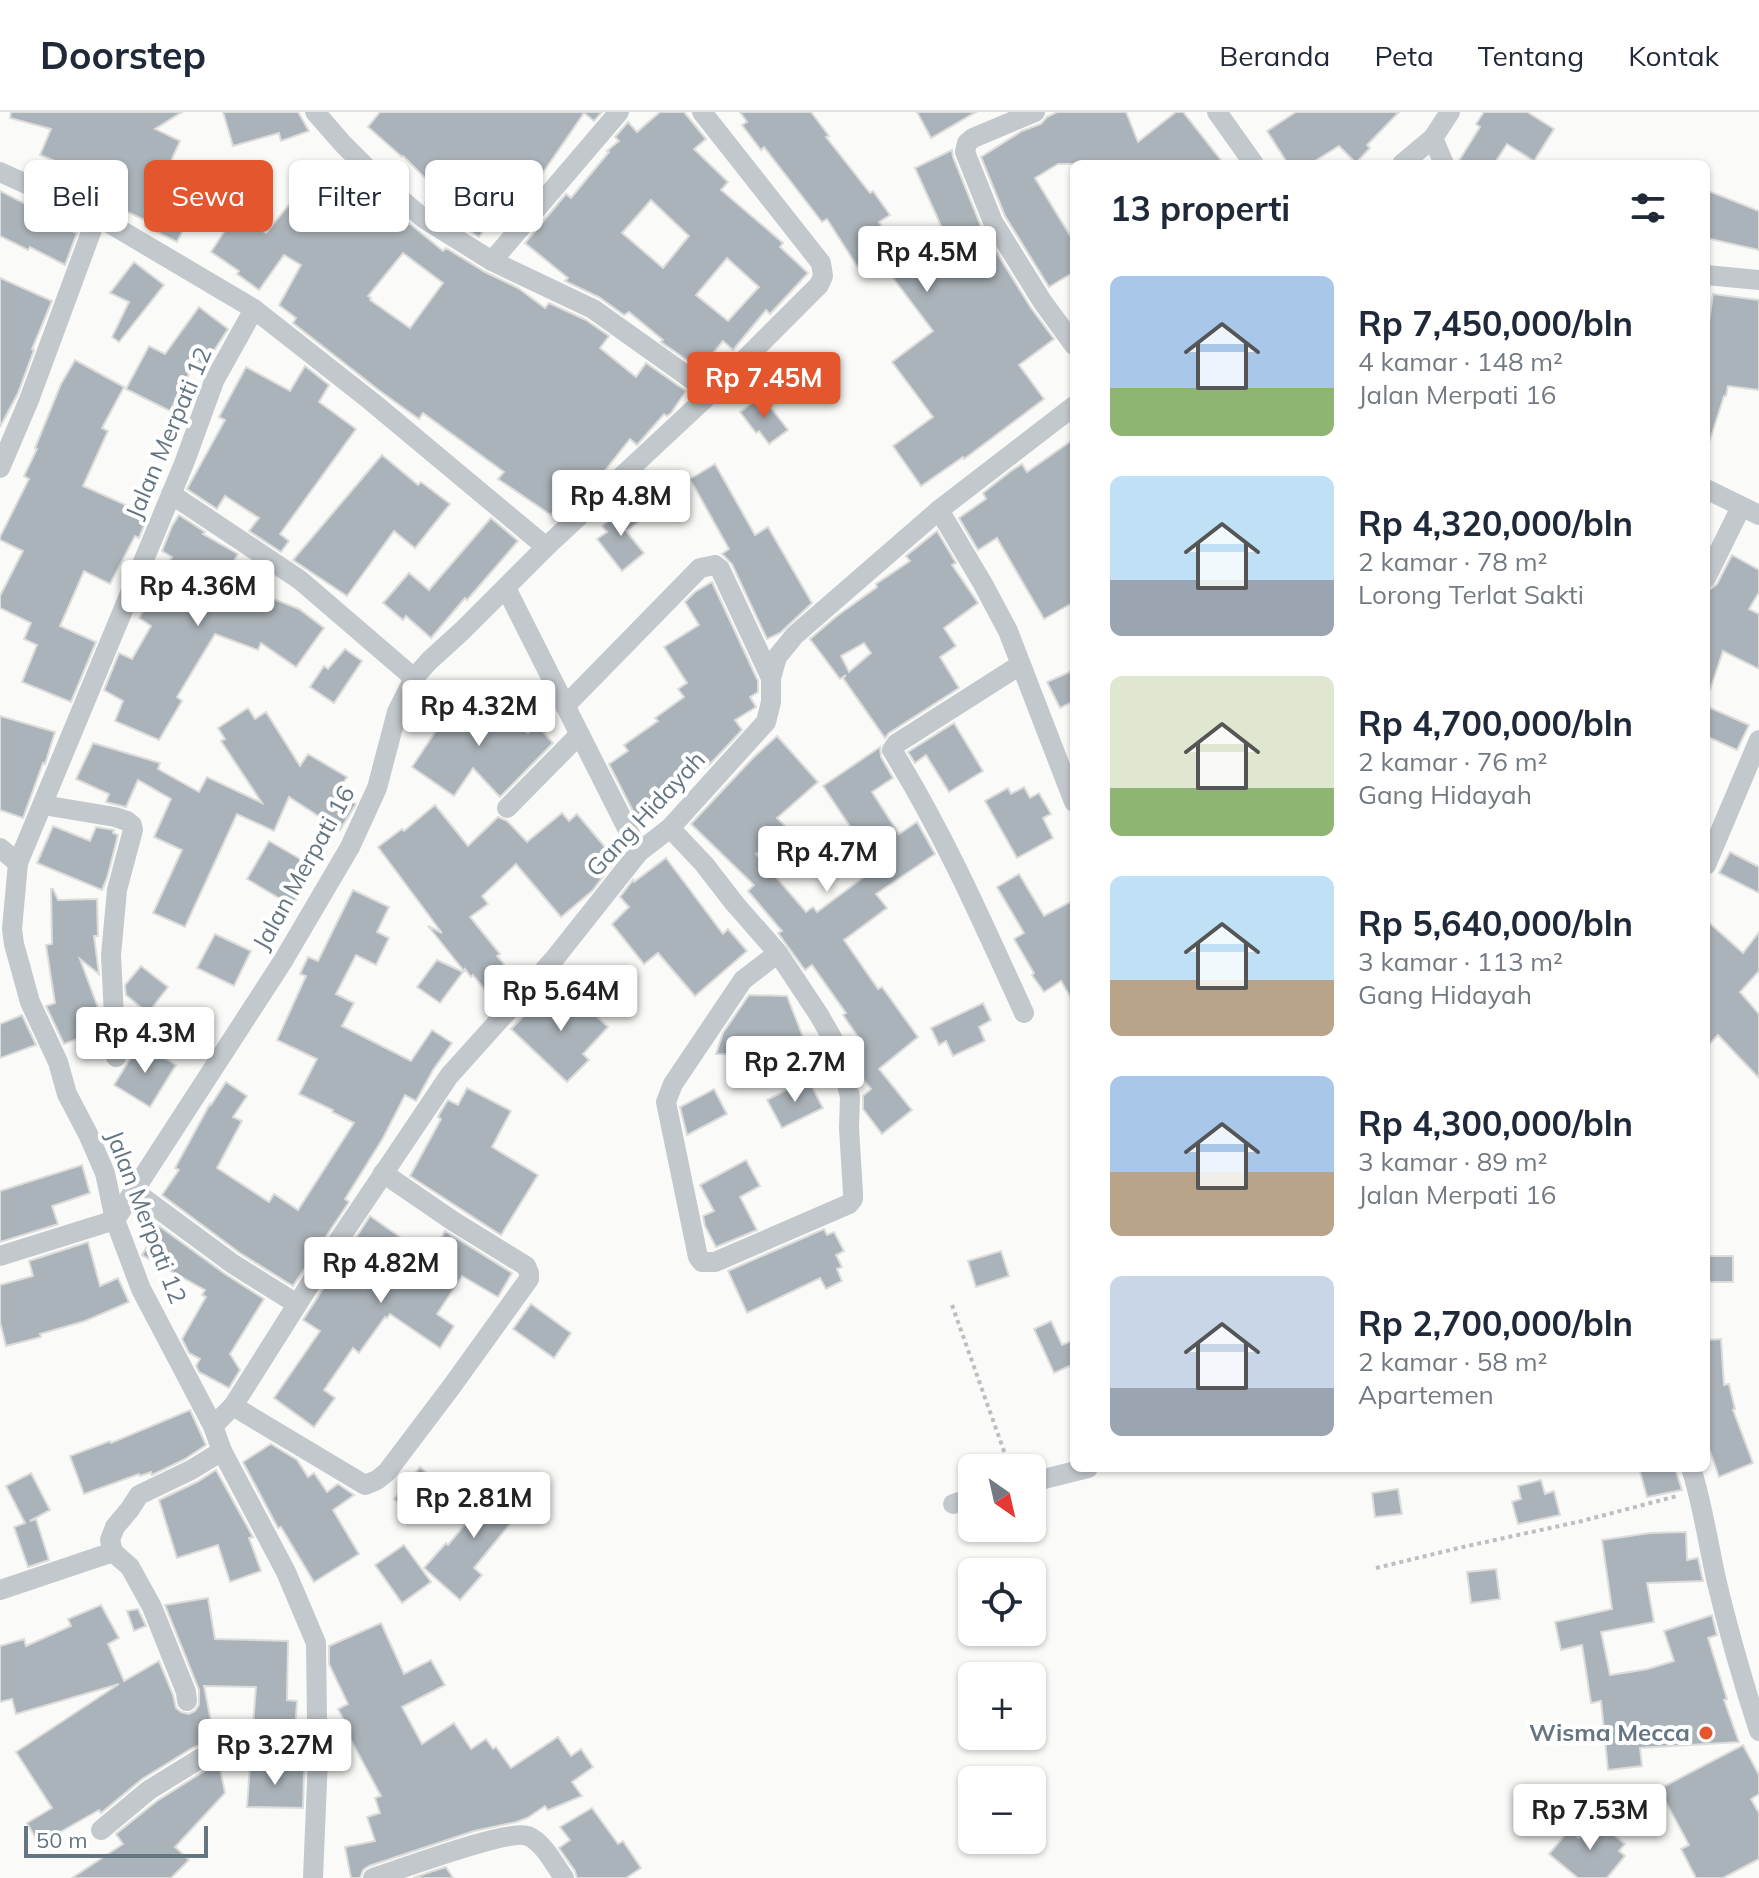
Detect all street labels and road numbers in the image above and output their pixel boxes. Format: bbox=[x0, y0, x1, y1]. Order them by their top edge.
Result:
street label: Jalan Merpati 12 bbox=[119, 342, 218, 523]
street label: Gang Hidayah bbox=[580, 744, 711, 882]
street label: Jalan Merpati 16 bbox=[246, 780, 361, 955]
street label: Jalan Merpati 12 bbox=[100, 1126, 194, 1307]

